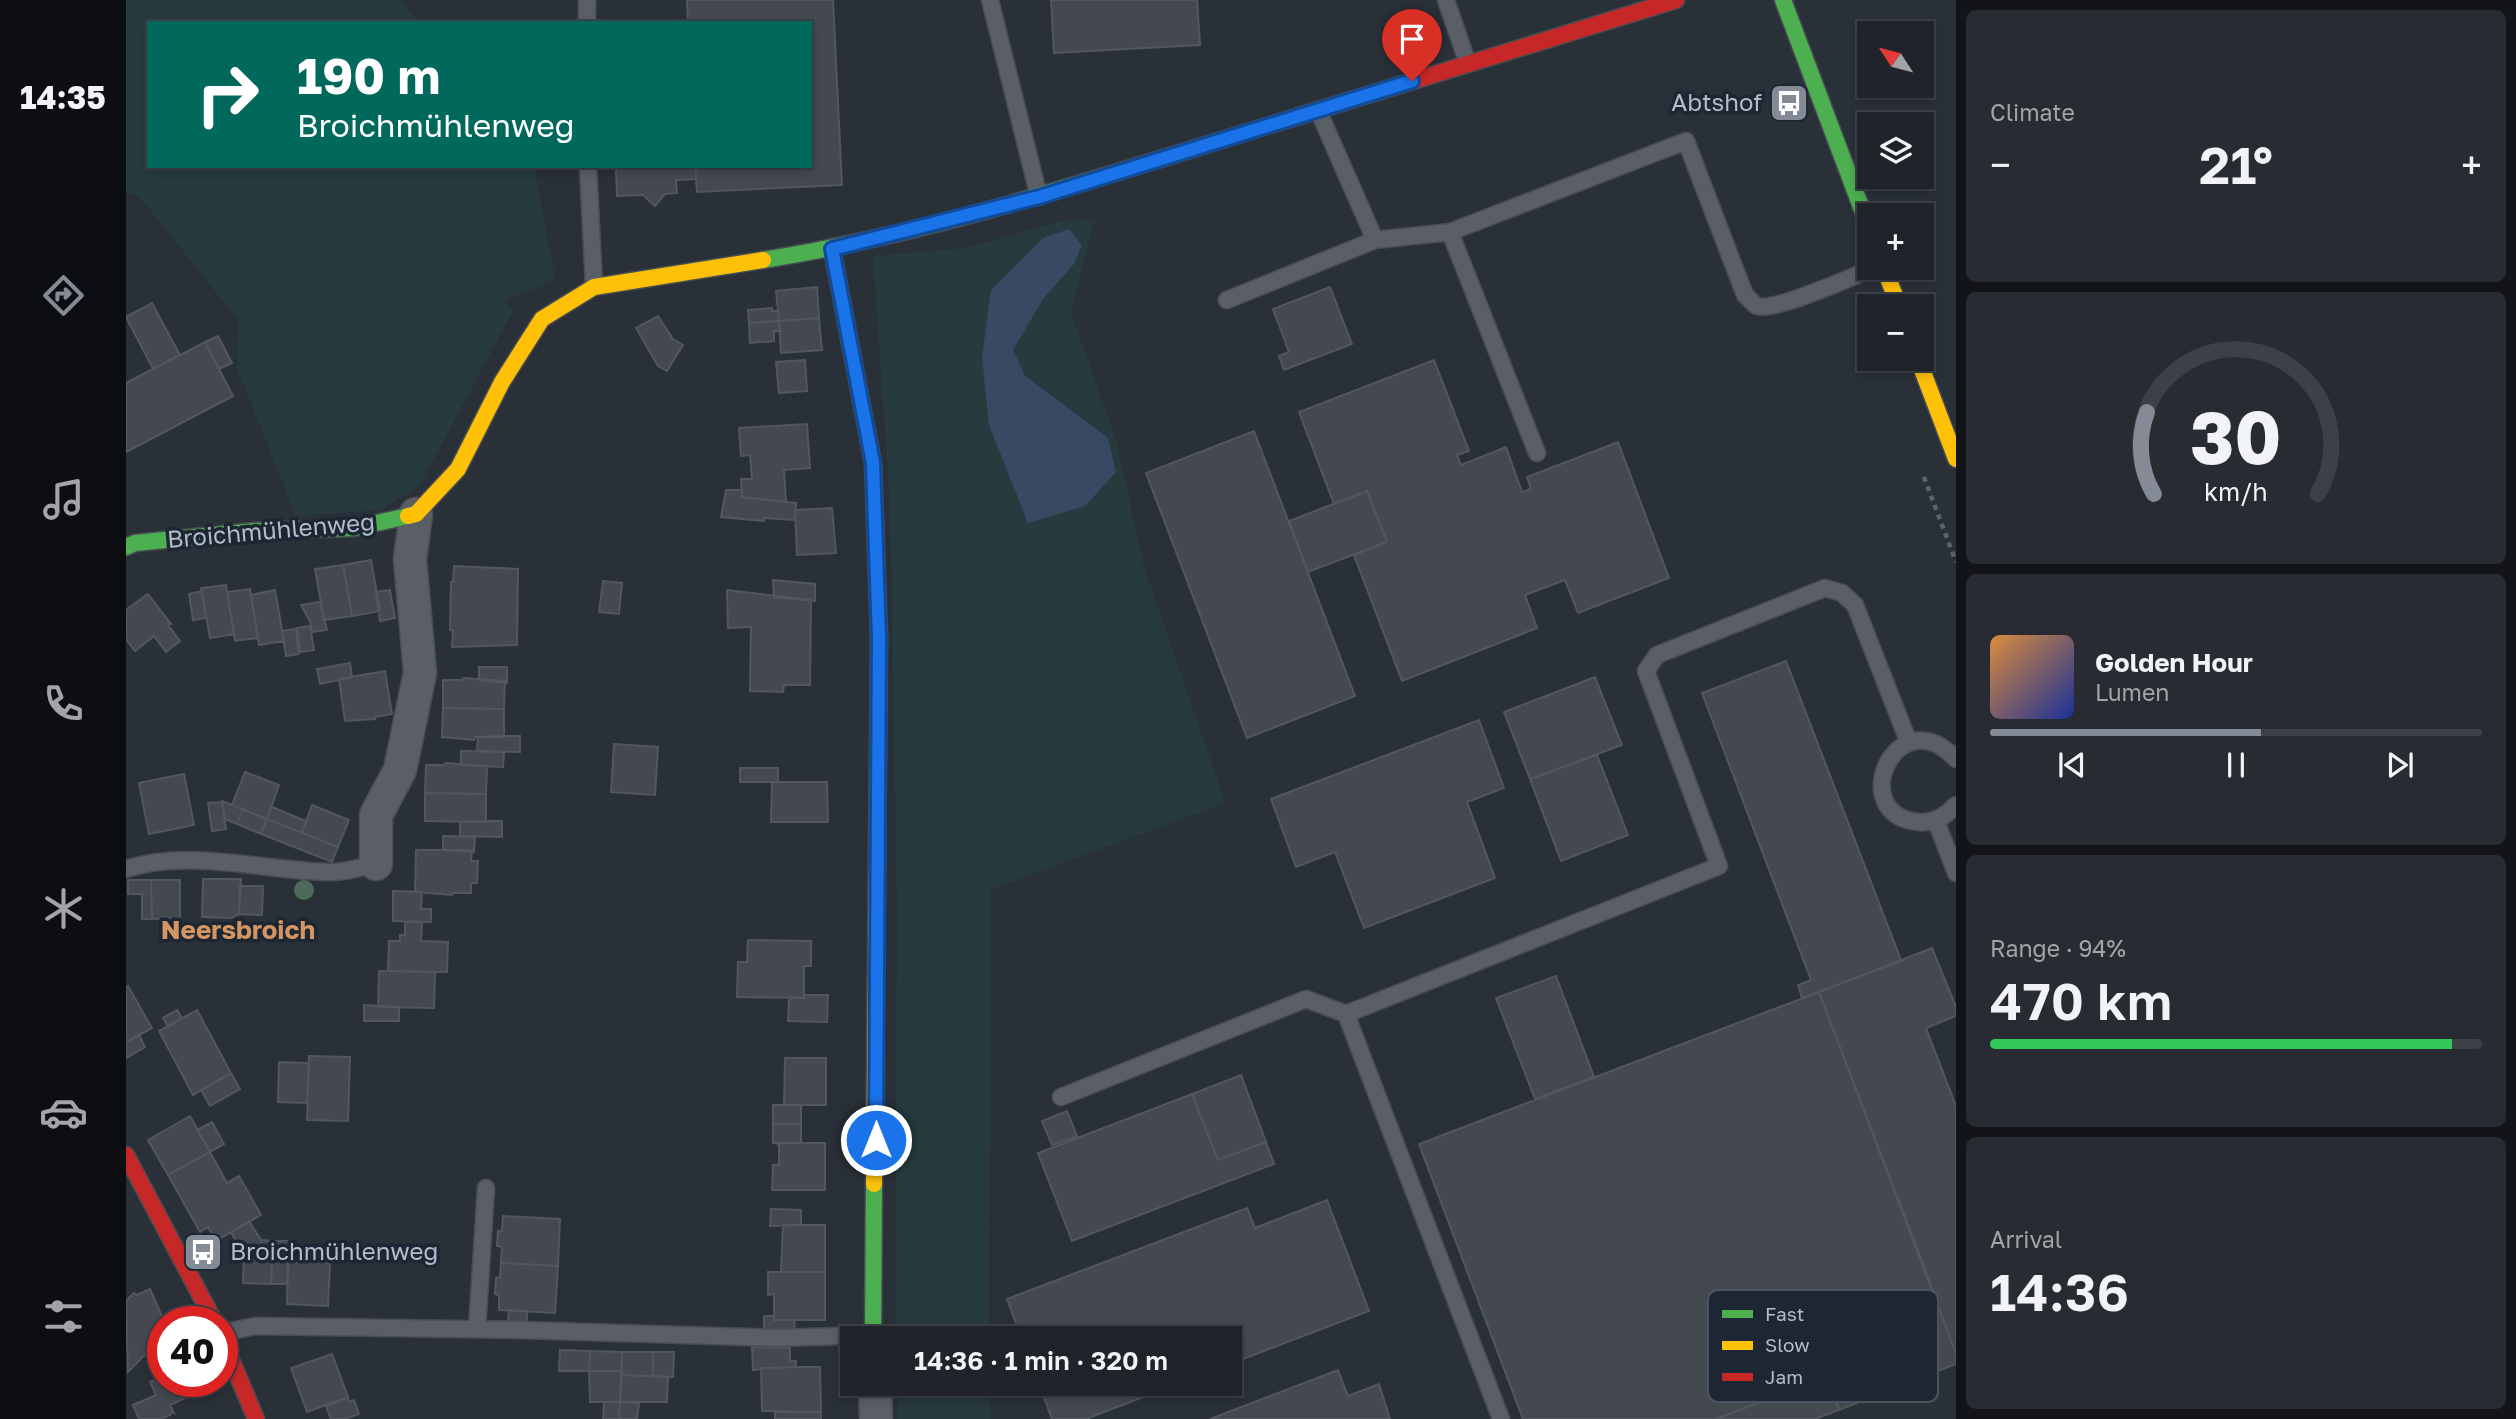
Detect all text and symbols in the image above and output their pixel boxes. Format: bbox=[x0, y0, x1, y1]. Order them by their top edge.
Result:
pin bbox=[1382, 9, 1442, 81]
icon: arrive bbox=[1393, 20, 1431, 58]
north arrow bbox=[1857, 21, 1934, 98]
map controls bbox=[1857, 21, 1934, 371]
text: 190 m bbox=[297, 46, 440, 105]
icon: right bbox=[182, 49, 273, 140]
text: 14:35 bbox=[20, 78, 106, 116]
bus stop icon: Abtshof bbox=[1768, 82, 1810, 124]
place label: Abtshof bbox=[1671, 87, 1762, 116]
text: Climate bbox=[1990, 98, 2075, 126]
text: Broichmühlenweg bbox=[297, 106, 575, 144]
button: layers bbox=[1857, 112, 1934, 189]
text: 21° bbox=[2199, 133, 2273, 195]
text: − bbox=[1990, 142, 2011, 187]
text: + bbox=[2461, 142, 2482, 187]
button: + bbox=[1857, 203, 1934, 280]
icon: directions bbox=[39, 271, 88, 320]
button: − bbox=[1857, 294, 1934, 371]
text: 30 bbox=[2190, 393, 2282, 480]
icon: music bbox=[39, 475, 88, 524]
text: km/h bbox=[2204, 475, 2268, 506]
street label: Broichmühlenweg bbox=[166, 506, 376, 553]
text: Golden Hour bbox=[2095, 647, 2253, 678]
text: Lumen bbox=[2095, 678, 2169, 706]
icon: phone bbox=[39, 679, 88, 728]
icon: previous bbox=[2053, 746, 2091, 784]
icon: pause bbox=[2217, 746, 2255, 784]
icon: next bbox=[2381, 746, 2419, 784]
icon: climate bbox=[39, 884, 88, 933]
district label: Neersbroich bbox=[161, 914, 315, 945]
text: Range · 94% bbox=[1990, 934, 2126, 962]
text: 470 km bbox=[1990, 969, 2172, 1031]
icon: car bbox=[39, 1088, 88, 1137]
position arrow bbox=[839, 1103, 913, 1177]
text: Arrival bbox=[1990, 1225, 2062, 1253]
bus stop icon: Broichmühlenweg bbox=[182, 1231, 224, 1273]
place label: Broichmühlenweg bbox=[230, 1236, 438, 1265]
text: 14:36 bbox=[1990, 1260, 2129, 1322]
legend bbox=[1708, 1290, 1938, 1402]
icon: filters bbox=[39, 1292, 88, 1341]
text: Fast bbox=[1765, 1302, 1804, 1325]
speed limit sign: 40 bbox=[147, 1306, 238, 1397]
text: Slow bbox=[1765, 1333, 1810, 1356]
text: 14:36 · 1 min · 320 m bbox=[914, 1345, 1168, 1376]
text: Jam bbox=[1765, 1365, 1803, 1388]

